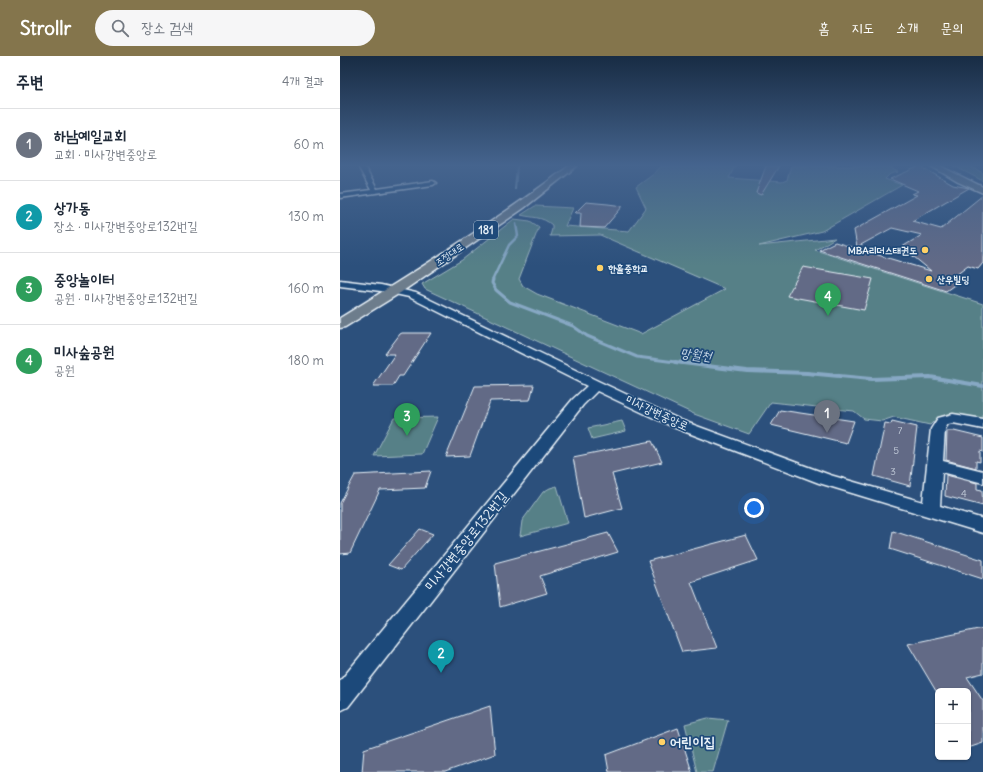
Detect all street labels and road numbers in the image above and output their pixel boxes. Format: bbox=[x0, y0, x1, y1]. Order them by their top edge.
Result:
road number: 181 bbox=[474, 221, 498, 239]
street label: 조정대로 bbox=[432, 240, 466, 269]
street label: 미사강변중앙로 bbox=[623, 391, 691, 434]
street label: 미사강변중앙로132번길 bbox=[420, 487, 512, 594]

